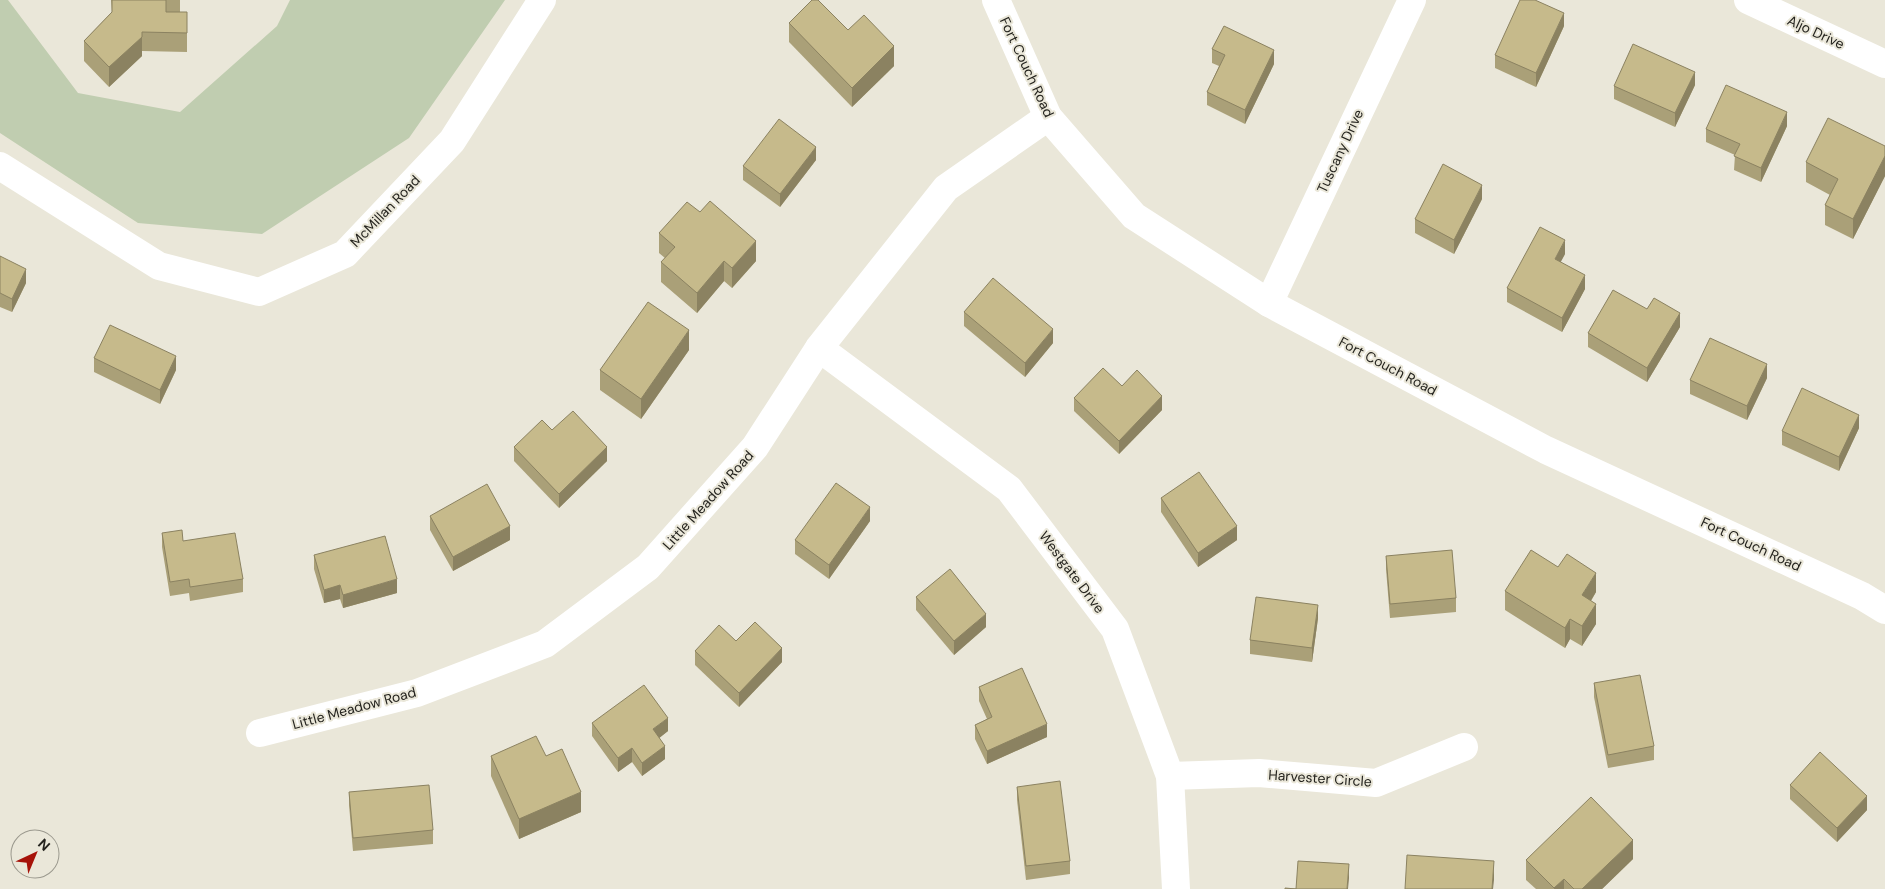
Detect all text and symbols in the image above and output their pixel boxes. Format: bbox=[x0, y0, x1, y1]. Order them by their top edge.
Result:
street label: Aljo Drive bbox=[1785, 11, 1847, 53]
street label: Fort Couch Road bbox=[996, 14, 1058, 120]
street label: Tuscany Drive bbox=[1313, 106, 1367, 196]
street label: McMillan Road bbox=[346, 171, 424, 251]
street label: Fort Couch Road bbox=[1336, 333, 1440, 399]
street label: Little Meadow Road bbox=[659, 447, 757, 553]
street label: Fort Couch Road bbox=[1698, 513, 1804, 575]
street label: Westgate Drive bbox=[1035, 527, 1109, 617]
street label: Little Meadow Road bbox=[290, 683, 418, 733]
street label: Harvester Circle bbox=[1268, 765, 1372, 791]
north arrow bbox=[10, 829, 60, 879]
text: N bbox=[34, 835, 54, 855]

